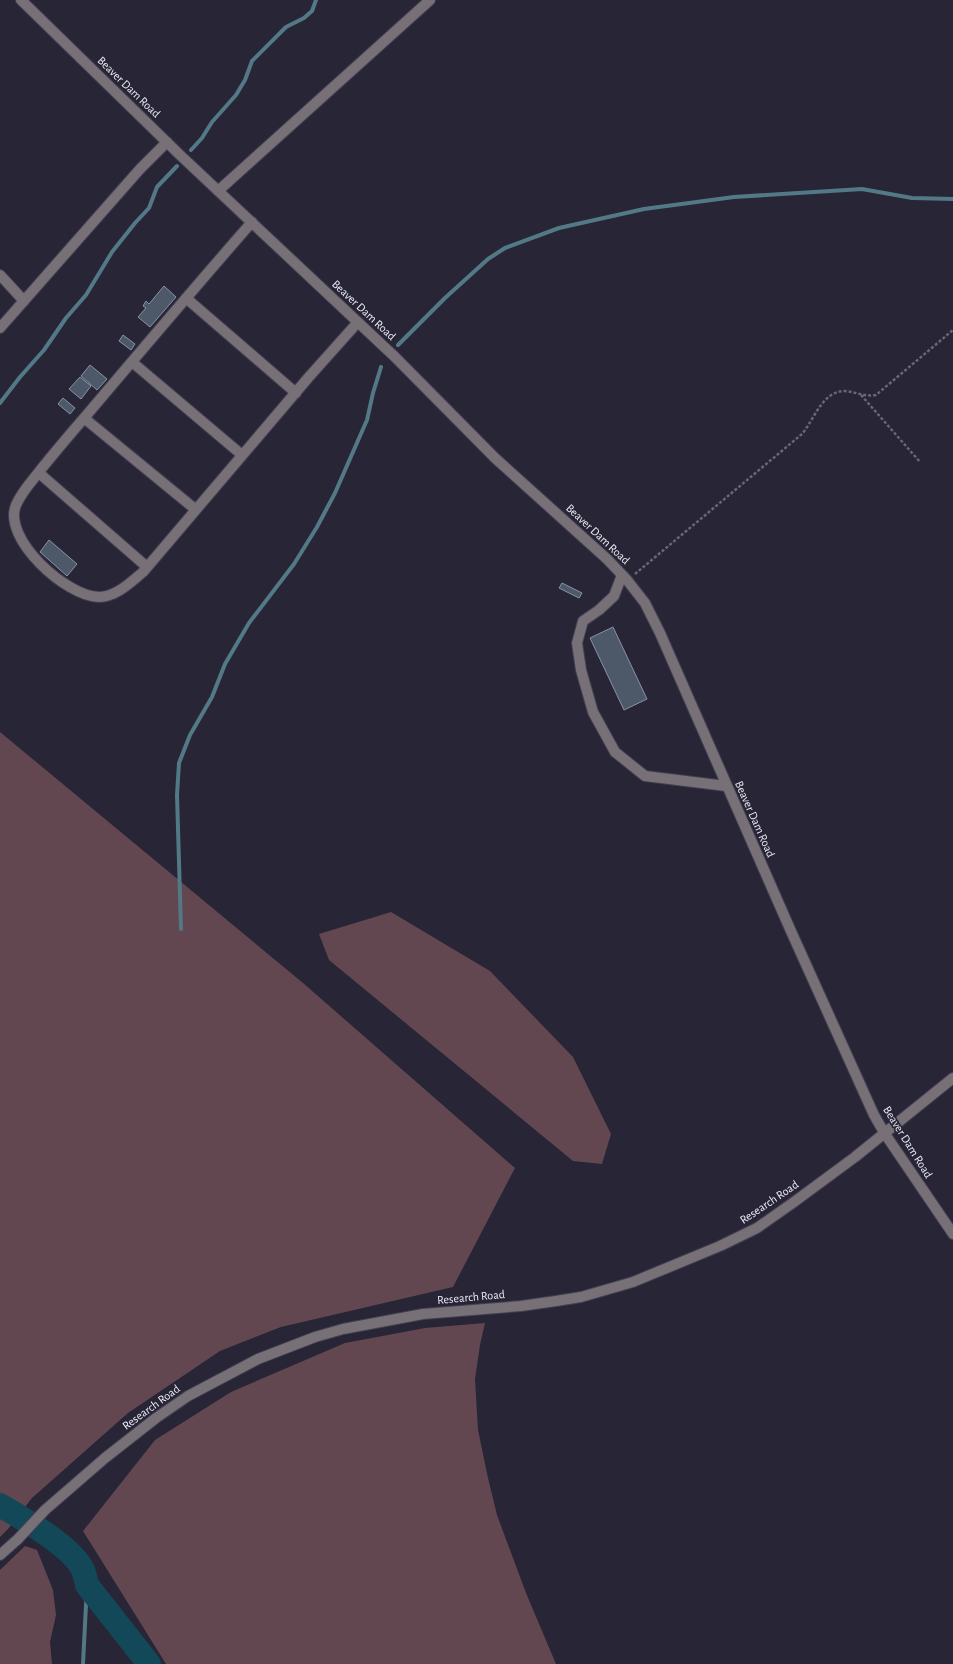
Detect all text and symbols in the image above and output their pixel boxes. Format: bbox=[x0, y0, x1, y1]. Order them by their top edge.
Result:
street label: Beaver Dam Road bbox=[95, 54, 163, 120]
street label: Beaver Dam Road bbox=[330, 278, 398, 342]
street label: Beaver Dam Road bbox=[564, 502, 632, 566]
street label: Beaver Dam Road bbox=[733, 779, 777, 859]
street label: Beaver Dam Road bbox=[881, 1104, 935, 1180]
street label: Research Road bbox=[738, 1178, 800, 1226]
street label: Research Road bbox=[437, 1288, 505, 1306]
street label: Research Road bbox=[120, 1382, 182, 1432]

